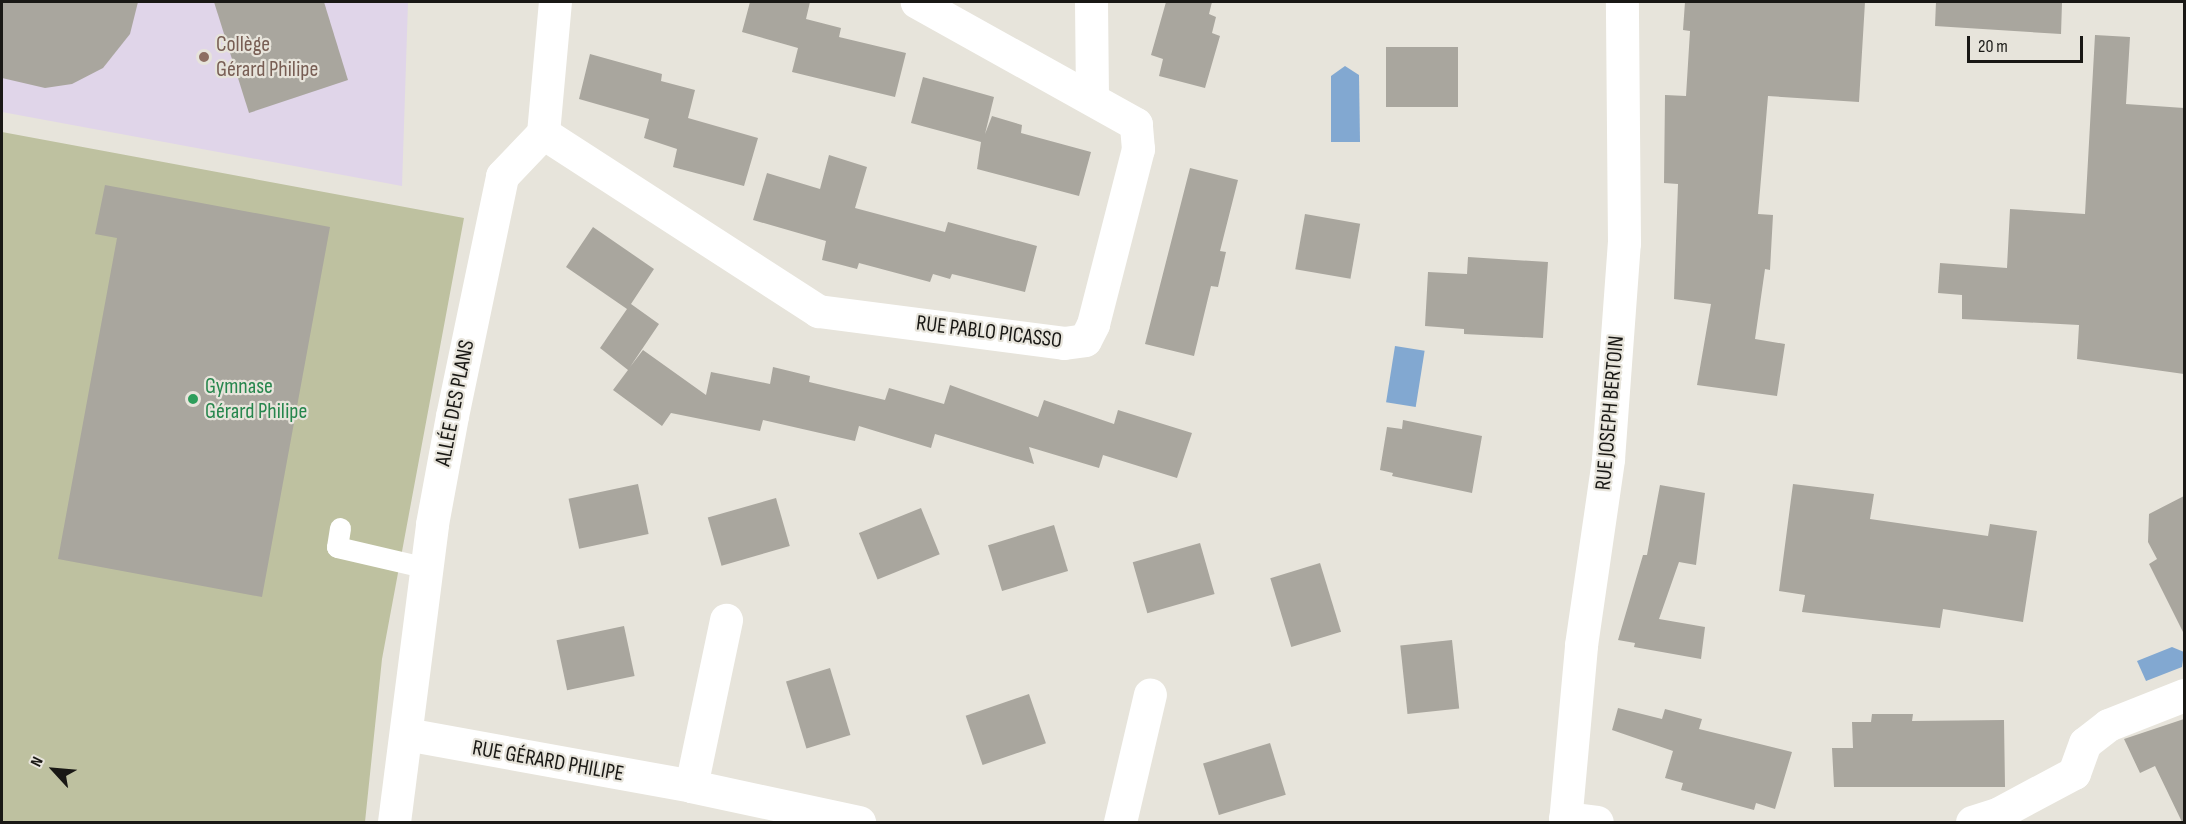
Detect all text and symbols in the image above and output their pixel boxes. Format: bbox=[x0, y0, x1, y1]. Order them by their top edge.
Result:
scale bar bbox=[1970, 24, 2086, 62]
place label: Collège Gérard Philipe bbox=[216, 31, 318, 82]
text: 20 m bbox=[1978, 36, 2008, 57]
marker: Collège Gérard Philipe bbox=[197, 50, 211, 64]
street label: RUE PABLO PICASSO bbox=[915, 310, 1063, 354]
street label: RUE JOSEPH BERTOIN bbox=[1590, 335, 1630, 491]
street label: ALLÉE DES PLANS bbox=[430, 338, 480, 468]
place label: Gymnase Gérard Philipe bbox=[205, 373, 307, 424]
marker: Gymnase Gérard Philipe bbox=[186, 392, 200, 406]
street label: RUE GÉRARD PHILIPE bbox=[470, 735, 626, 787]
north arrow bbox=[24, 740, 84, 800]
text: N bbox=[27, 754, 48, 770]

